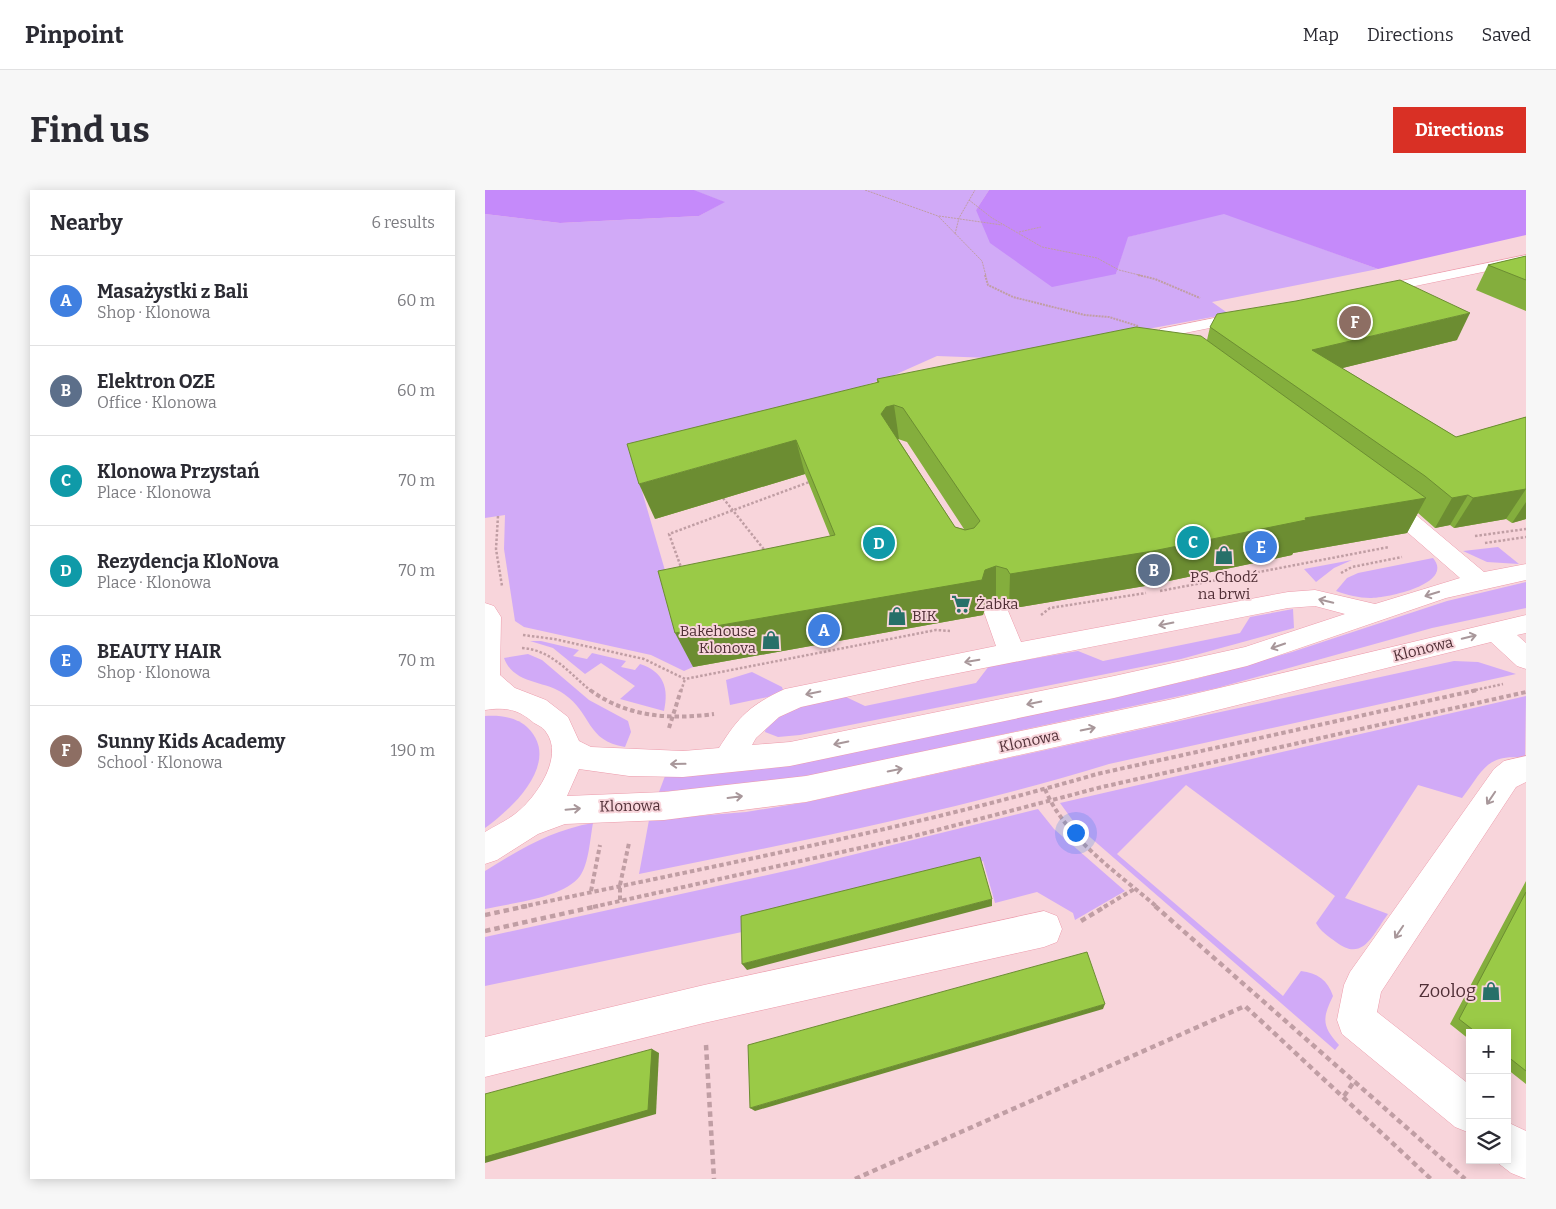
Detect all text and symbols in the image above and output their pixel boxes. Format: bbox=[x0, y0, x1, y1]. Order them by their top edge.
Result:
text: Pinpoint bbox=[25, 21, 124, 49]
text: Map bbox=[1303, 24, 1339, 46]
text: Directions bbox=[1367, 24, 1454, 46]
text: Saved bbox=[1482, 24, 1531, 46]
button: Directions bbox=[1393, 107, 1526, 153]
text: Find us bbox=[30, 109, 150, 151]
text: Nearby bbox=[50, 210, 123, 236]
text: 6 results bbox=[372, 213, 435, 232]
text: Masażystki z Bali bbox=[97, 280, 248, 303]
text: A bbox=[60, 291, 72, 310]
text: 60 m bbox=[397, 291, 435, 310]
text: Shop · Klonowa bbox=[97, 303, 210, 322]
pin: F bbox=[1339, 303, 1371, 341]
text: Elektron OZE bbox=[97, 370, 215, 393]
text: B bbox=[61, 381, 71, 400]
text: 60 m bbox=[397, 381, 435, 400]
text: Office · Klonowa bbox=[97, 393, 217, 412]
text: Klonowa Przystań bbox=[97, 460, 259, 483]
text: C bbox=[61, 471, 71, 490]
text: 70 m bbox=[399, 471, 435, 490]
text: Place · Klonowa bbox=[97, 483, 211, 502]
pin: C bbox=[1177, 523, 1209, 561]
pin: D bbox=[863, 524, 895, 562]
pin: E bbox=[1245, 528, 1277, 566]
shop icon: P.S. Chodź na brwi bbox=[1213, 544, 1235, 566]
text: Rezydencja KloNova bbox=[97, 550, 279, 573]
pin: B bbox=[1138, 551, 1170, 589]
text: D bbox=[60, 561, 72, 580]
text: 70 m bbox=[399, 561, 435, 580]
place label: P.S. Chodź na brwi bbox=[1190, 568, 1258, 603]
text: Place · Klonowa bbox=[97, 573, 211, 592]
one-way arrow bbox=[1425, 590, 1441, 600]
supermarket icon: Żabka bbox=[950, 593, 972, 615]
place label: Żabka bbox=[976, 595, 1018, 613]
one-way arrow bbox=[1318, 596, 1334, 605]
shop icon: BIK bbox=[886, 605, 908, 627]
place label: BIK bbox=[912, 607, 938, 625]
pin: A bbox=[808, 611, 840, 649]
one-way arrow bbox=[1159, 620, 1175, 629]
place label: Bakehouse Klonova bbox=[680, 622, 756, 657]
shop icon: Bakehouse Klonova bbox=[760, 629, 782, 651]
one-way arrow bbox=[1460, 632, 1476, 642]
street label: Klonowa bbox=[1391, 633, 1455, 665]
text: BEAUTY HAIR bbox=[97, 640, 221, 663]
one-way arrow bbox=[1270, 642, 1286, 651]
text: E bbox=[61, 651, 71, 670]
text: 70 m bbox=[399, 651, 435, 670]
one-way arrow bbox=[964, 656, 980, 666]
text: Shop · Klonowa bbox=[97, 663, 210, 682]
one-way arrow bbox=[805, 689, 821, 698]
one-way arrow bbox=[1027, 699, 1043, 708]
one-way arrow bbox=[1080, 724, 1096, 733]
street label: Klonowa bbox=[997, 726, 1061, 756]
text: Sunny Kids Academy bbox=[97, 730, 285, 753]
one-way arrow bbox=[833, 739, 849, 748]
text: F bbox=[62, 741, 71, 760]
text: 190 m bbox=[390, 741, 435, 760]
text: School · Klonowa bbox=[97, 753, 222, 772]
one-way arrow bbox=[671, 759, 687, 768]
one-way arrow bbox=[887, 765, 903, 774]
one-way arrow bbox=[1486, 791, 1496, 805]
one-way arrow bbox=[727, 792, 743, 802]
street label: Klonowa bbox=[599, 796, 661, 816]
one-way arrow bbox=[565, 804, 581, 814]
your location bbox=[1063, 820, 1089, 846]
one-way arrow bbox=[1394, 925, 1404, 939]
place label: Zoolog bbox=[1419, 980, 1476, 1002]
shop icon: Zoolog bbox=[1480, 980, 1502, 1002]
map controls bbox=[1466, 1029, 1511, 1164]
button: + bbox=[1466, 1029, 1511, 1074]
button: − bbox=[1466, 1074, 1511, 1119]
button: layers bbox=[1466, 1119, 1511, 1164]

